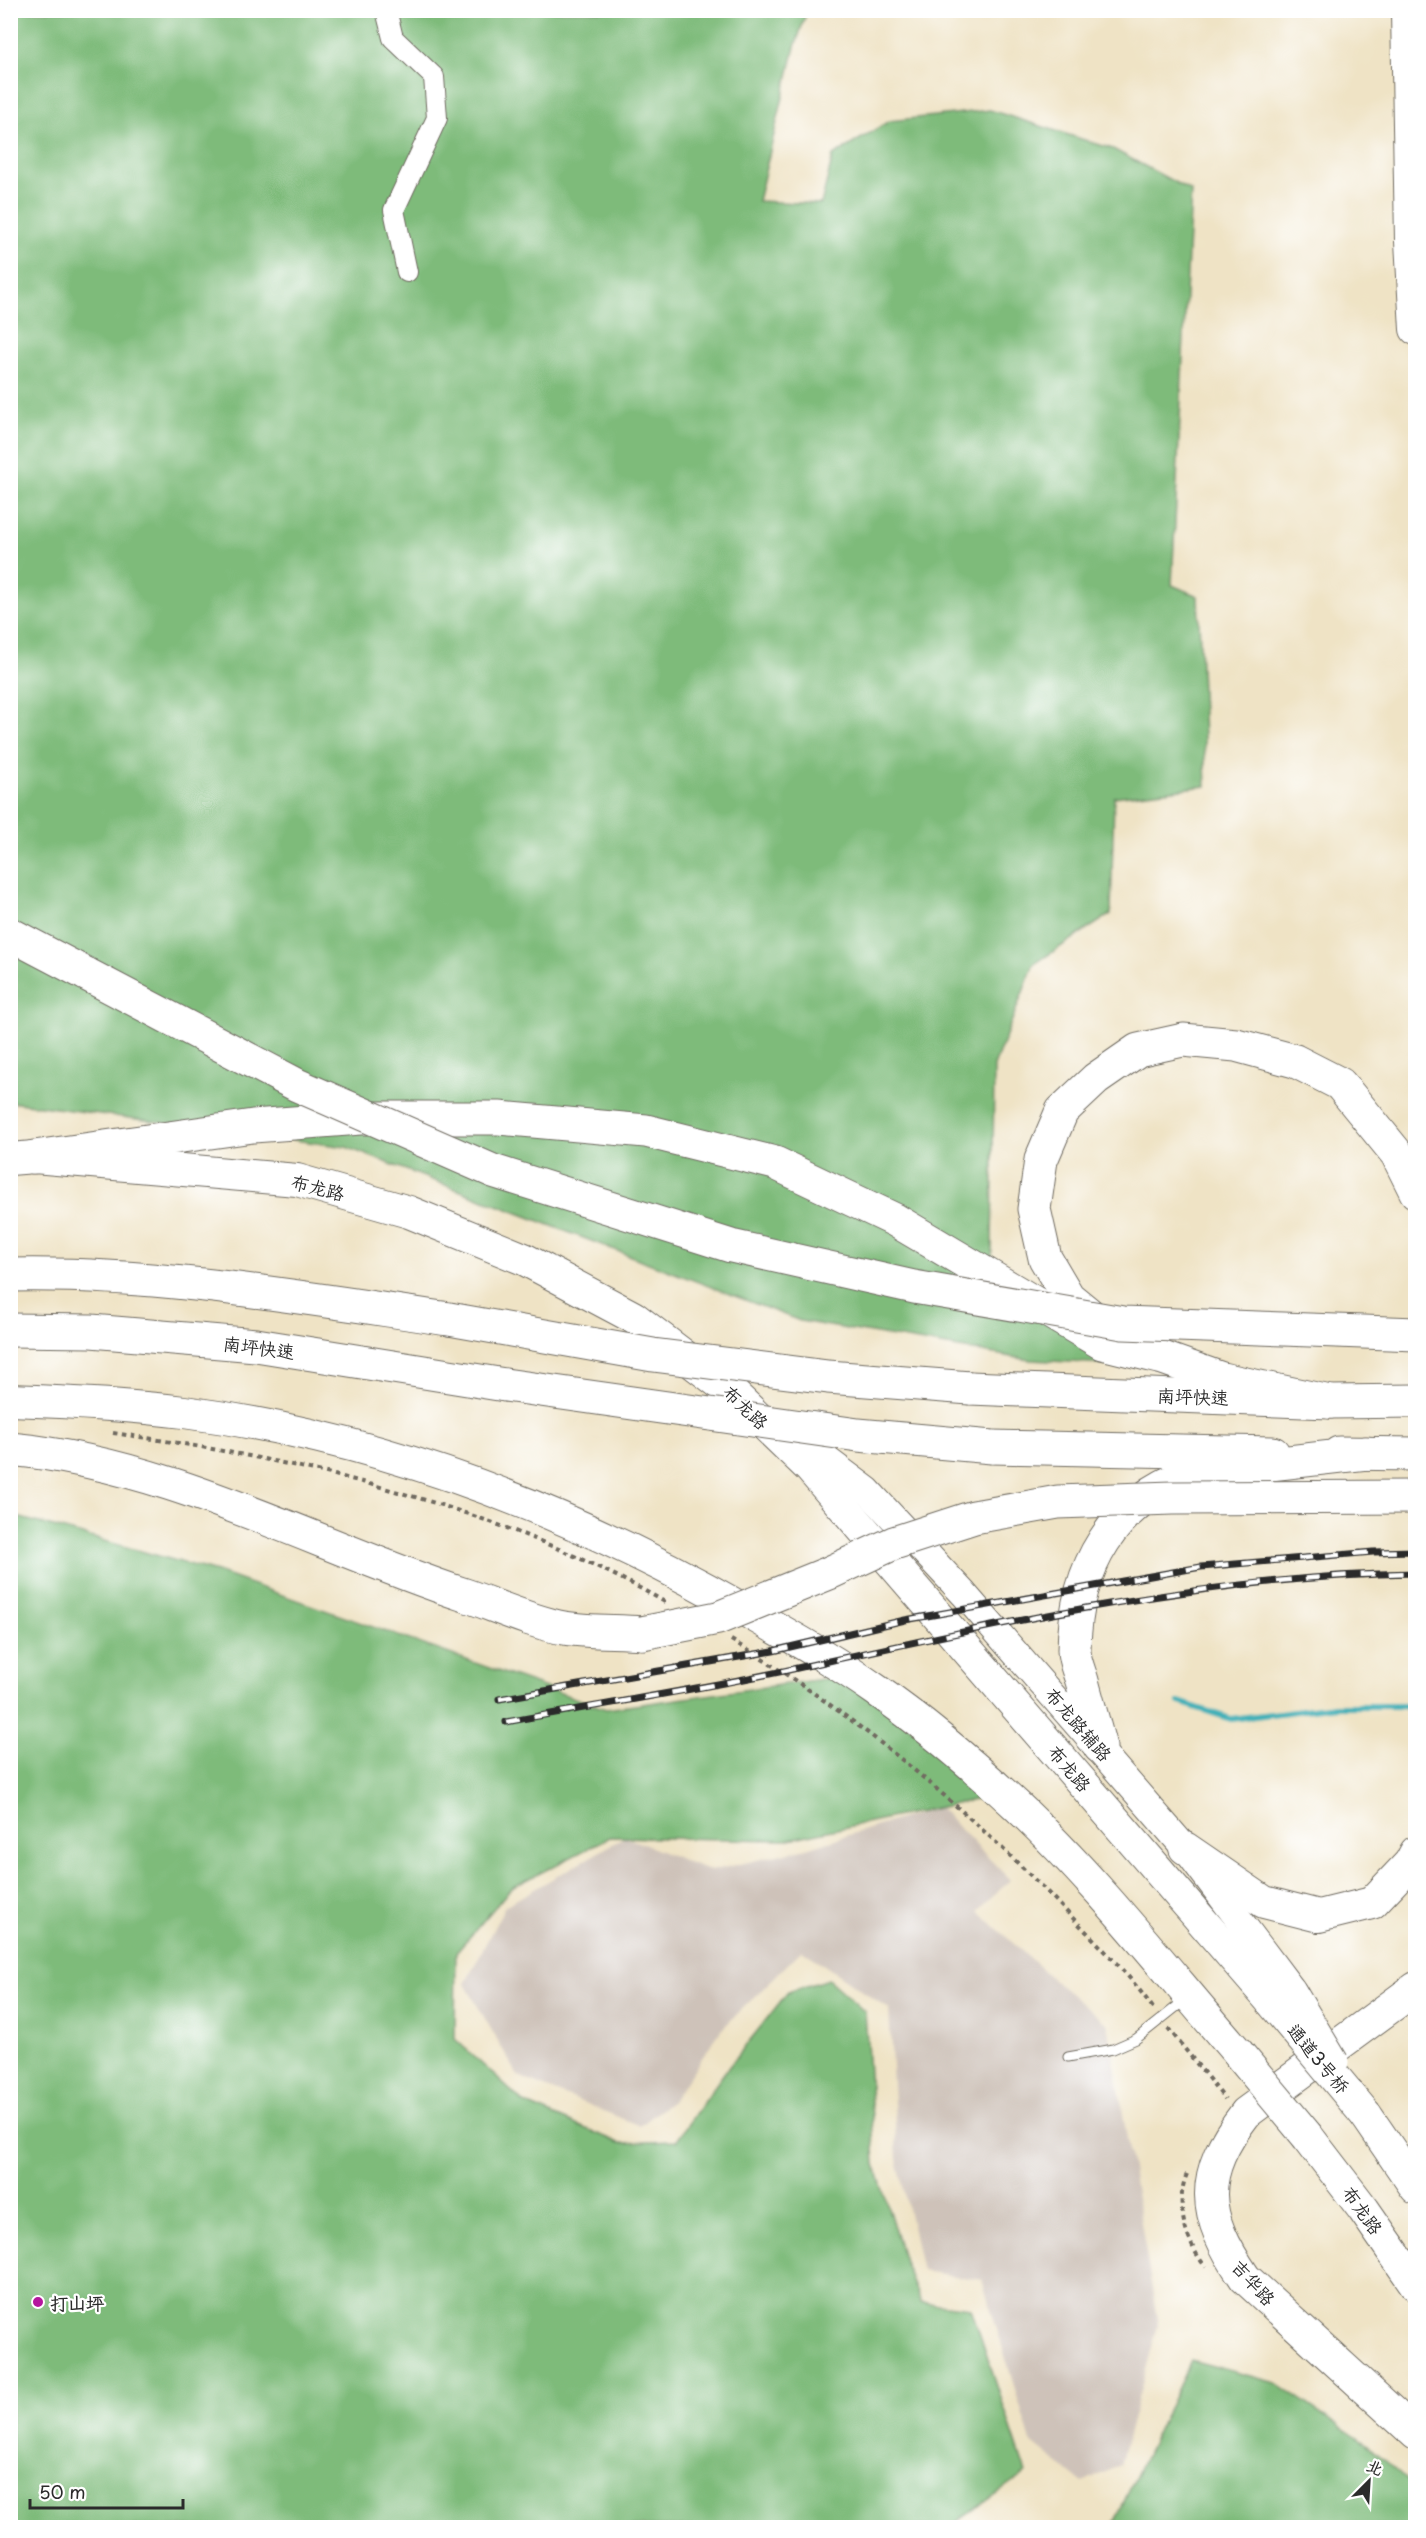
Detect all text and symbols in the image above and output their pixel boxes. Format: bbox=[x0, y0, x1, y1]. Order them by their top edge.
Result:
street label: 布龙路 bbox=[289, 1167, 347, 1207]
street label: 南坪快速 bbox=[222, 1329, 296, 1365]
street label: 布龙路 bbox=[717, 1379, 775, 1435]
street label: 南坪快速 bbox=[1157, 1381, 1229, 1411]
street label: 布龙路辅路 bbox=[1039, 1681, 1119, 1767]
street label: 布龙路 bbox=[1042, 1739, 1098, 1797]
street label: 通道3号桥 bbox=[1282, 2017, 1356, 2099]
street label: 布龙路 bbox=[1336, 2180, 1390, 2240]
street label: 吉华路 bbox=[1226, 2253, 1282, 2311]
place label: 打山坪 bbox=[50, 2289, 105, 2316]
marker: 打山坪 bbox=[31, 2295, 45, 2309]
north arrow bbox=[1339, 2451, 1399, 2511]
text: 北 bbox=[1363, 2452, 1388, 2481]
scale bar bbox=[30, 2472, 183, 2510]
text: 50 m bbox=[39, 2478, 86, 2505]

